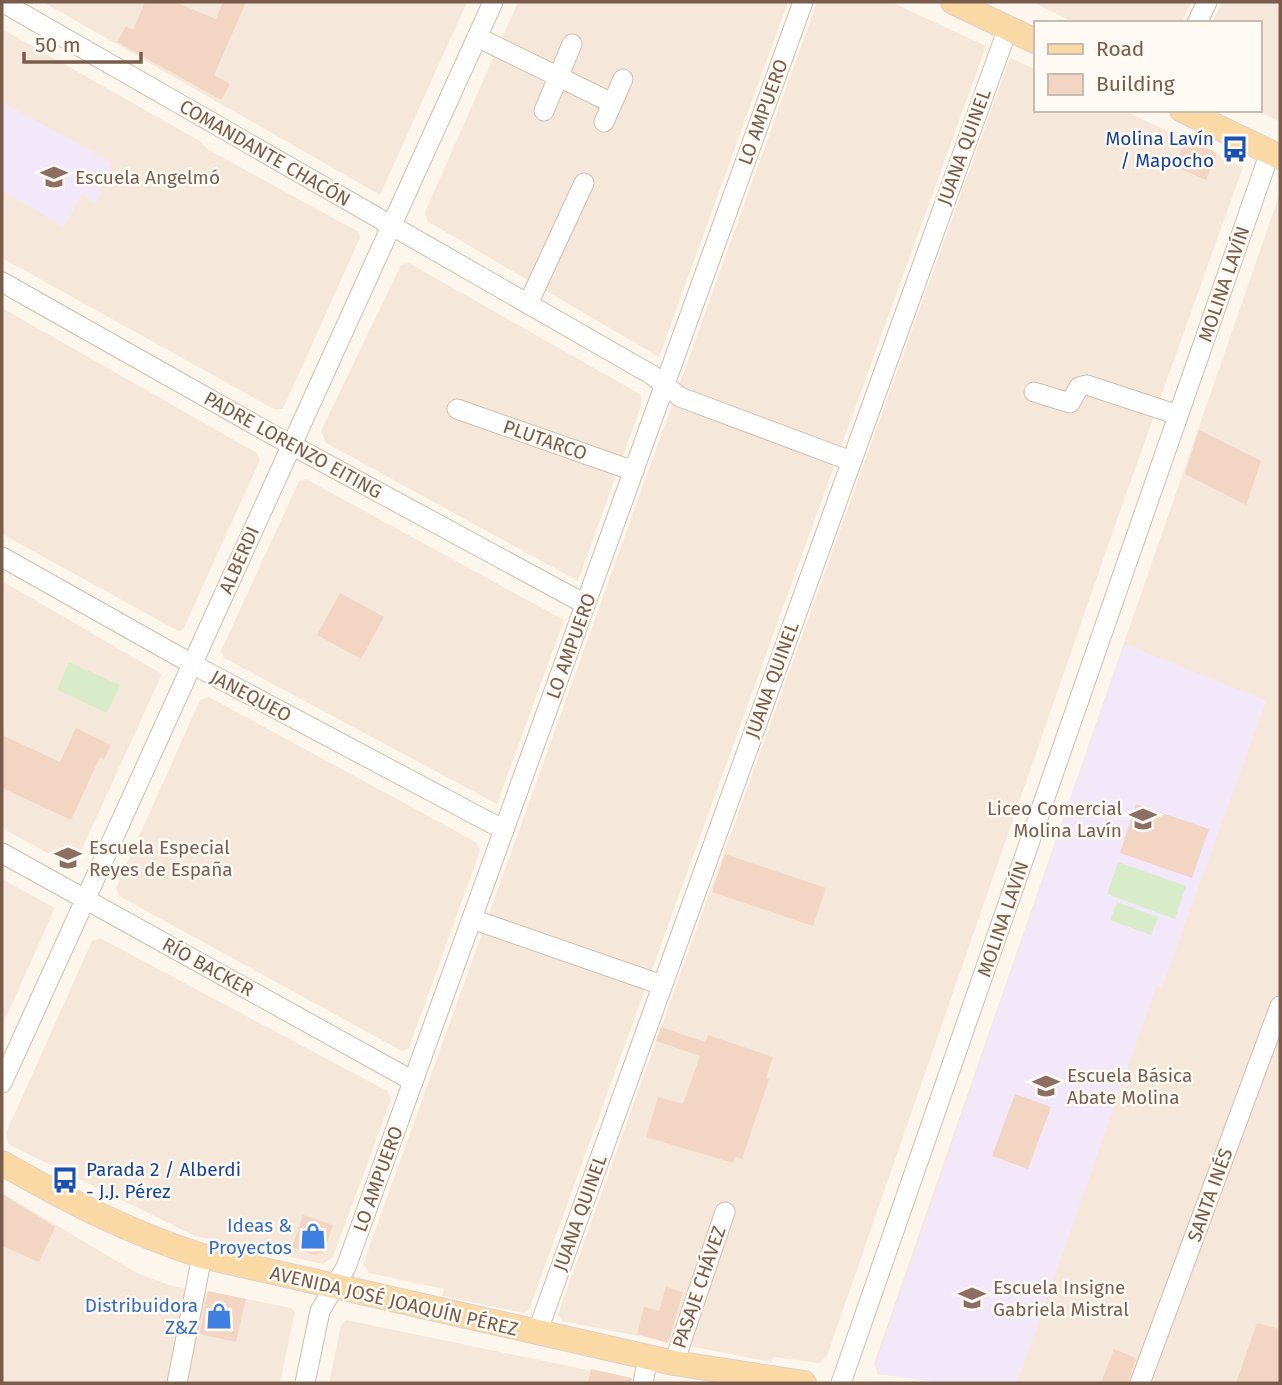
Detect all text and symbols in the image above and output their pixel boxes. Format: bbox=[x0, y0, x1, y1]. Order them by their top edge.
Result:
scale bar bbox=[24, 21, 142, 65]
legend bbox=[1034, 21, 1261, 112]
text: 50 m bbox=[35, 32, 81, 58]
text: Road bbox=[1096, 36, 1144, 62]
street label: LO AMPUERO bbox=[733, 56, 793, 168]
text: Building bbox=[1096, 71, 1175, 97]
street label: JUANA QUINEL bbox=[932, 85, 996, 208]
street label: COMANDANTE CHACÓN bbox=[175, 95, 355, 211]
place label: Molina Lavín / Mapocho bbox=[1106, 127, 1214, 172]
bus stop icon: Molina Lavín / Mapocho bbox=[1220, 134, 1250, 164]
school or university icon: Escuela Angelmó bbox=[39, 162, 69, 192]
place label: Escuela Angelmó bbox=[75, 166, 220, 189]
street label: MOLINA LAVÍN bbox=[1193, 223, 1255, 345]
street label: PADRE LORENZO EITING bbox=[200, 386, 386, 504]
street label: PLUTARCO bbox=[500, 415, 590, 465]
street label: ALBERDI bbox=[214, 523, 264, 597]
street label: LO AMPUERO bbox=[541, 590, 601, 702]
street label: JUANA QUINEL bbox=[740, 618, 804, 741]
street label: JANEQUEO bbox=[207, 665, 295, 727]
place label: Liceo Comercial Molina Lavín bbox=[987, 797, 1122, 842]
school or university icon: Liceo Comercial Molina Lavín bbox=[1128, 804, 1158, 834]
place label: Escuela Especial Reyes de España bbox=[89, 836, 233, 881]
school or university icon: Escuela Especial Reyes de España bbox=[53, 843, 83, 873]
street label: MOLINA LAVÍN bbox=[972, 858, 1034, 980]
street label: RÍO BACKER bbox=[158, 932, 258, 1002]
place label: Escuela Básica Abate Molina bbox=[1067, 1064, 1192, 1109]
school or university icon: Escuela Básica Abate Molina bbox=[1031, 1071, 1061, 1101]
street label: LO AMPUERO bbox=[348, 1123, 408, 1235]
street label: SANTA INÉS bbox=[1182, 1145, 1238, 1245]
street label: JUANA QUINEL bbox=[548, 1151, 612, 1274]
place label: Parada 2 / Alberdi - J.J. Pérez bbox=[86, 1158, 241, 1203]
bus stop icon: Parada 2 / Alberdi - J.J. Pérez bbox=[50, 1165, 80, 1195]
place label: Ideas & Proyectos bbox=[208, 1214, 292, 1259]
shop icon: Ideas & Proyectos bbox=[298, 1221, 328, 1251]
street label: PASAJE CHÁVEZ bbox=[667, 1223, 731, 1351]
street label: AVENIDA JOSÉ JOAQUÍN PÉREZ bbox=[268, 1261, 520, 1341]
place label: Escuela Insigne Gabriela Mistral bbox=[993, 1276, 1129, 1321]
school or university icon: Escuela Insigne Gabriela Mistral bbox=[957, 1283, 987, 1313]
place label: Distribuidora Z&Z bbox=[85, 1294, 198, 1339]
shop icon: Distribuidora Z&Z bbox=[204, 1301, 234, 1331]

